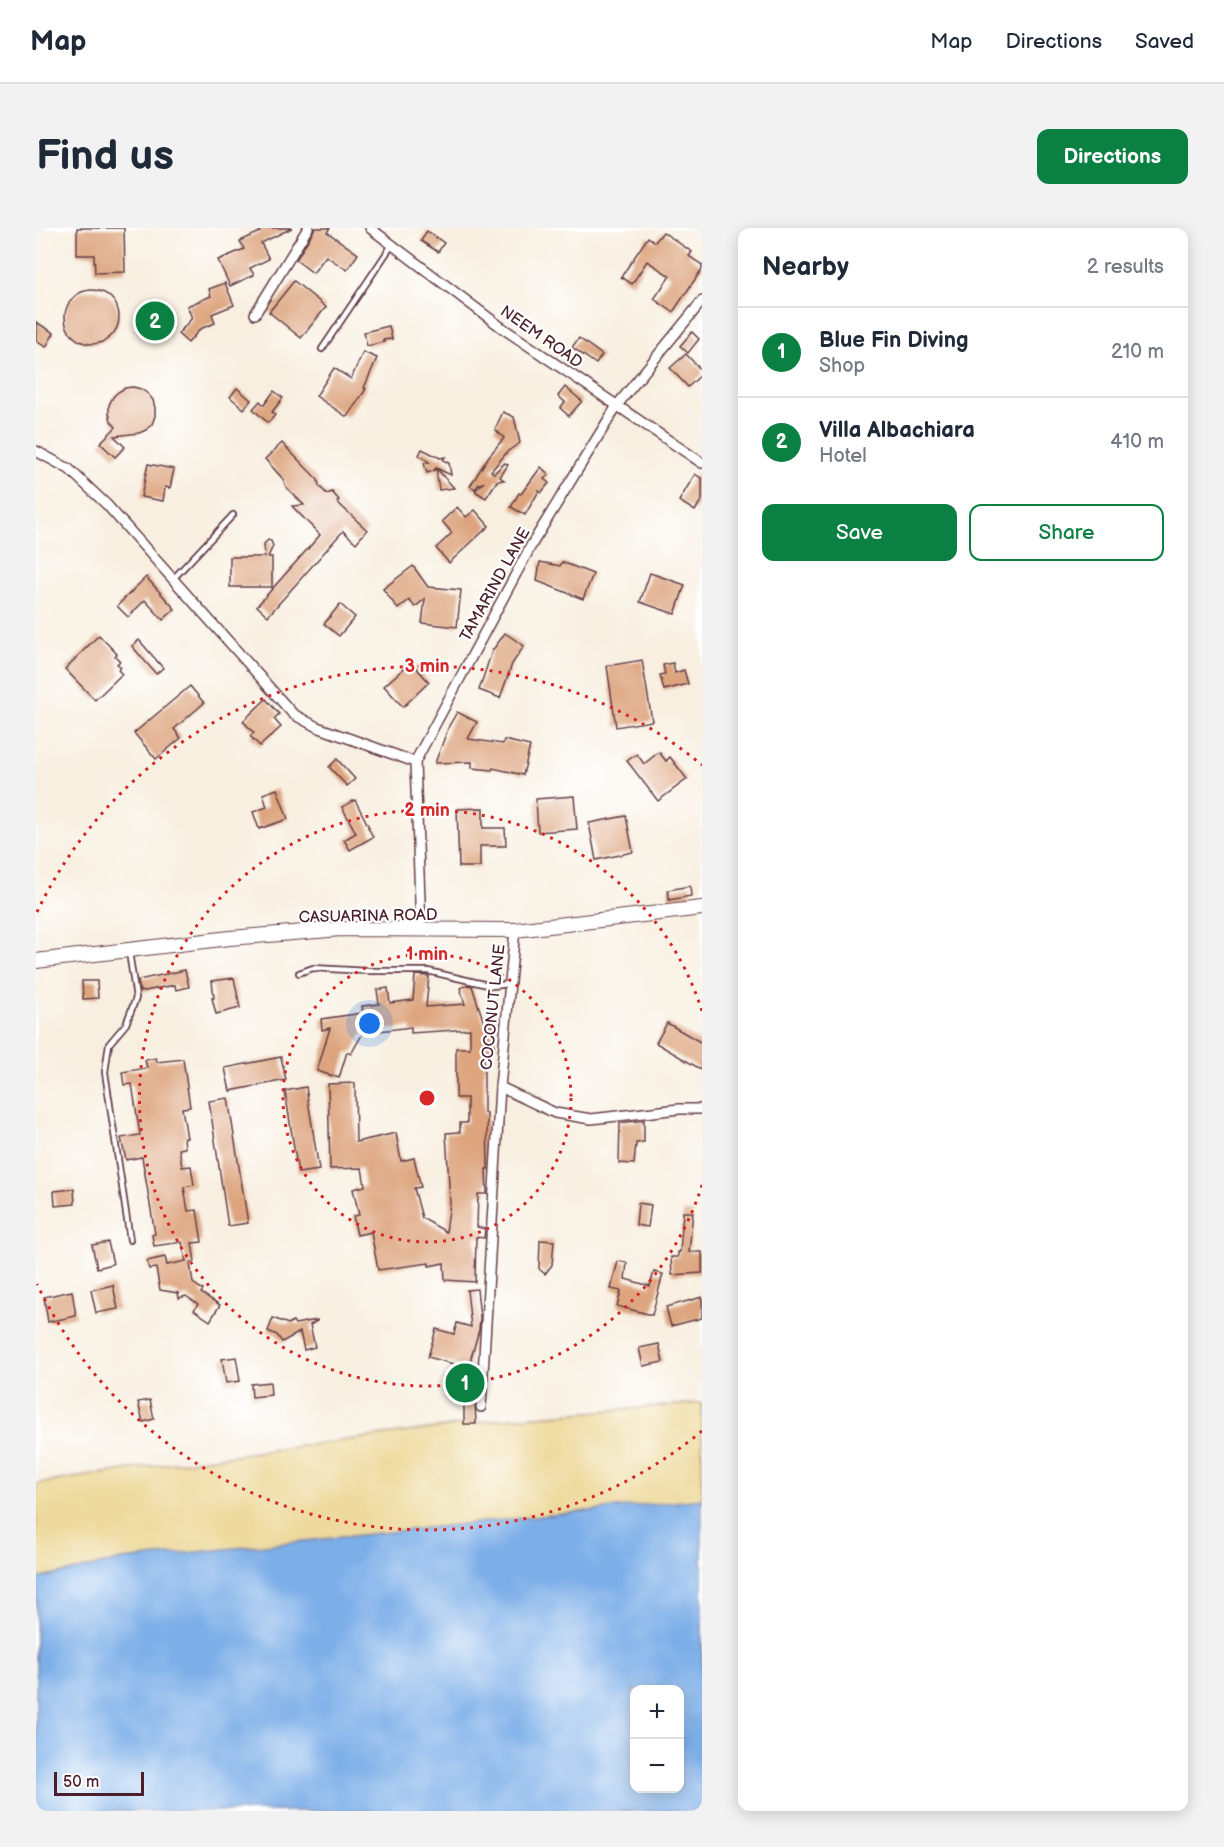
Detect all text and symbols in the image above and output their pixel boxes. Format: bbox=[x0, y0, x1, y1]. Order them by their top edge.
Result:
text: Map bbox=[30, 25, 86, 58]
text: Map bbox=[930, 29, 973, 54]
text: Directions bbox=[1006, 29, 1102, 54]
text: Saved bbox=[1135, 29, 1194, 54]
button: Directions bbox=[1037, 129, 1188, 184]
text: Find us bbox=[36, 131, 174, 182]
text: Nearby bbox=[762, 252, 849, 283]
text: 2 results bbox=[1087, 255, 1164, 279]
pin: 2 bbox=[136, 298, 174, 344]
street label: NEEM ROAD bbox=[496, 302, 586, 372]
text: Blue Fin Diving bbox=[819, 327, 968, 354]
text: 1 bbox=[777, 340, 786, 364]
text: 210 m bbox=[1111, 340, 1164, 364]
text: Shop bbox=[819, 354, 865, 378]
text: Villa Albachiara bbox=[819, 417, 975, 444]
text: 2 bbox=[776, 430, 787, 454]
text: 410 m bbox=[1110, 430, 1164, 454]
text: Hotel bbox=[819, 444, 867, 468]
button: Save bbox=[762, 504, 957, 561]
button: Share bbox=[969, 504, 1164, 561]
street label: TAMARIND LANE bbox=[456, 524, 534, 645]
text: 3 min bbox=[404, 656, 450, 677]
text: 2 min bbox=[404, 800, 450, 821]
street label: CASUARINA ROAD bbox=[298, 906, 438, 927]
street label: COCONUT LANE bbox=[477, 943, 510, 1071]
text: 1 min bbox=[406, 944, 448, 965]
your location bbox=[355, 1009, 384, 1038]
centre of rings bbox=[417, 1088, 437, 1108]
pin: 1 bbox=[446, 1360, 484, 1406]
map controls bbox=[630, 1685, 684, 1793]
button: + bbox=[630, 1685, 684, 1739]
button: − bbox=[630, 1739, 684, 1793]
scale bar bbox=[54, 1769, 144, 1796]
text: 50 m bbox=[63, 1773, 99, 1792]

